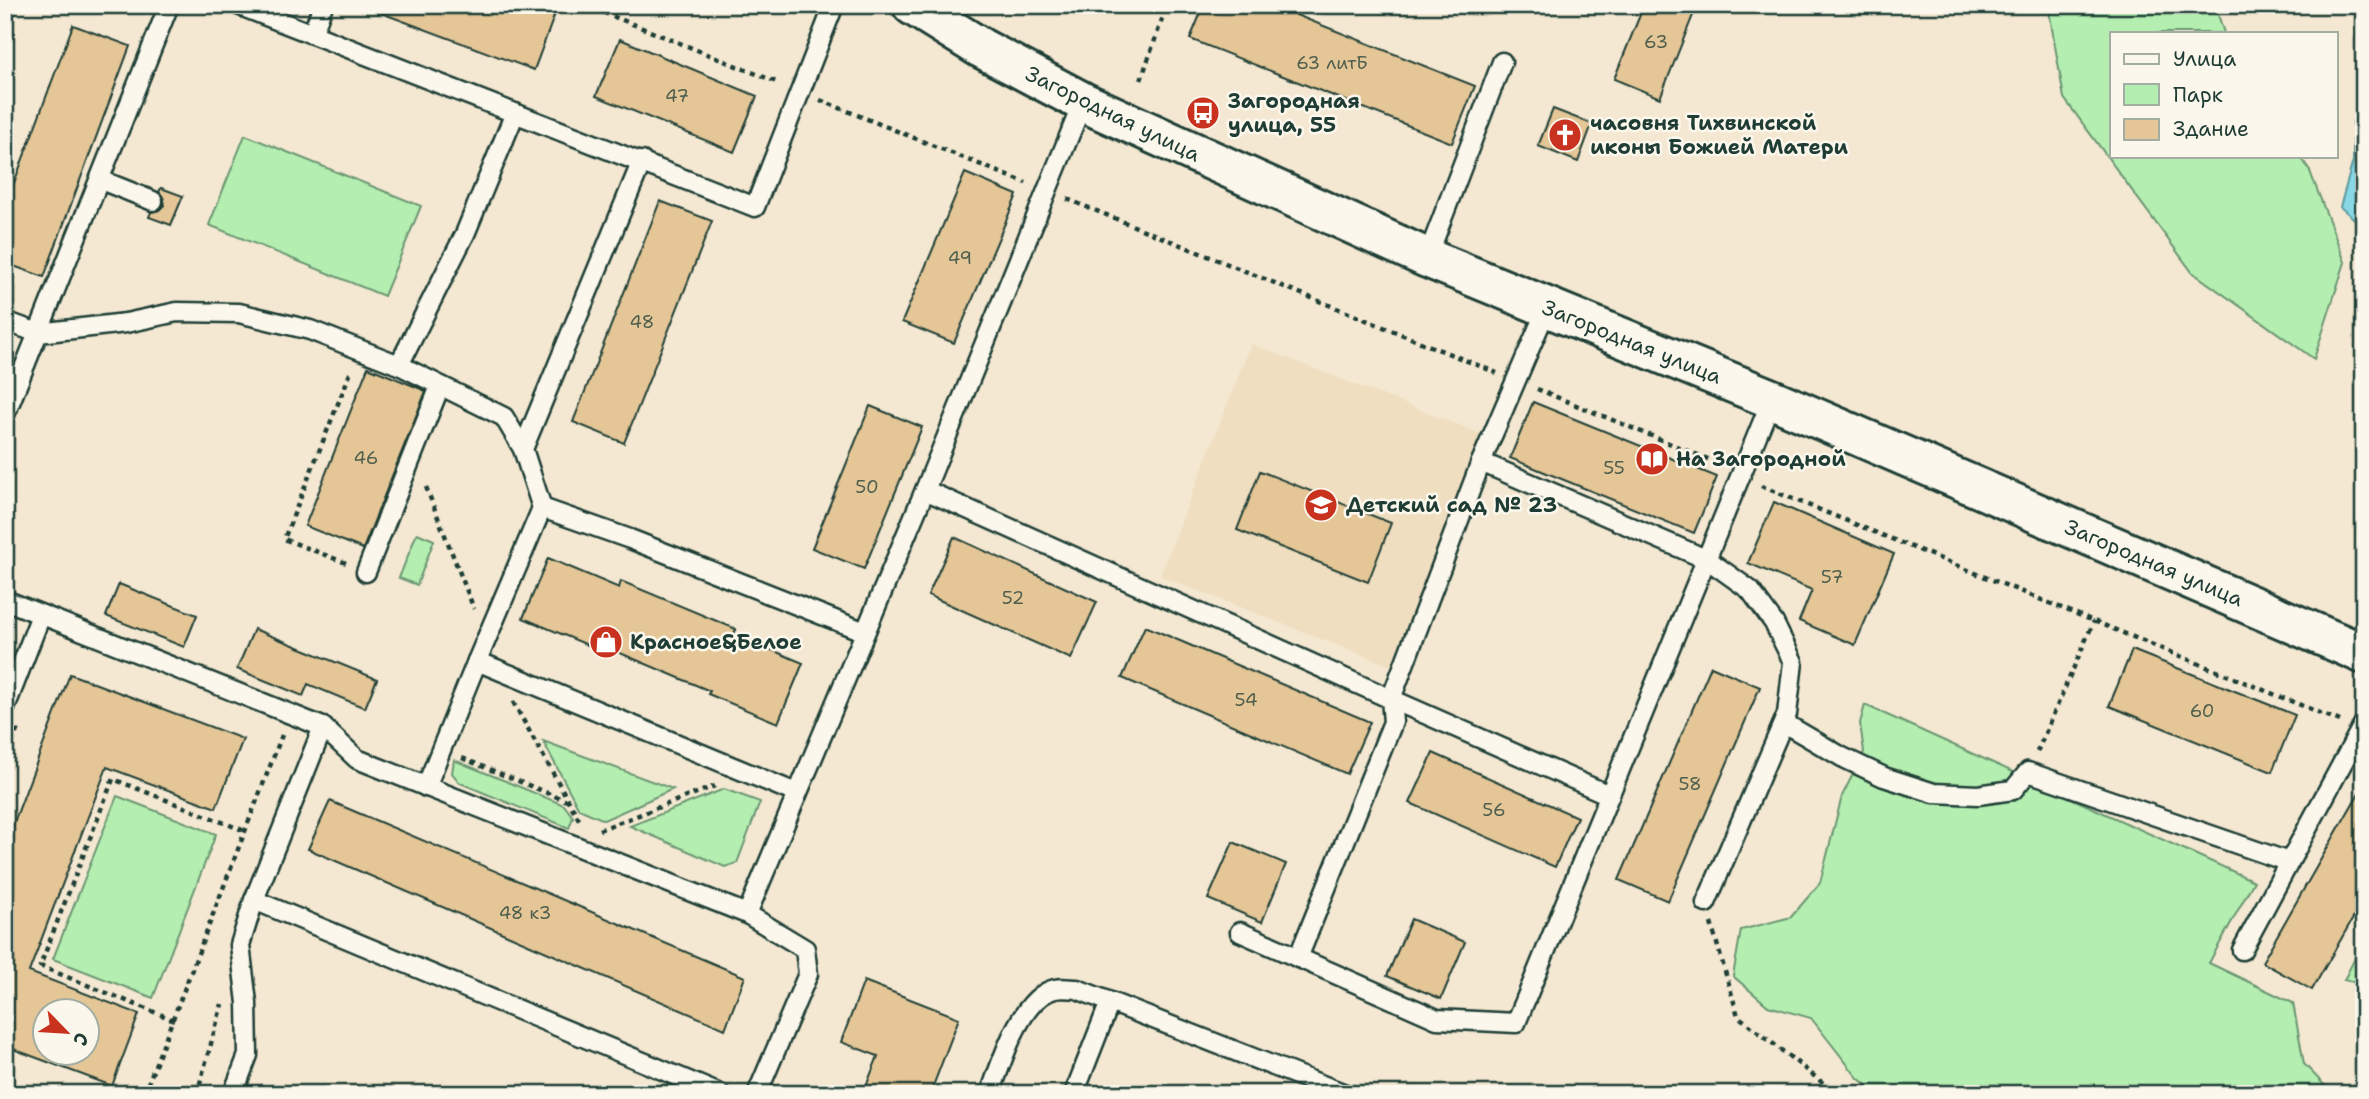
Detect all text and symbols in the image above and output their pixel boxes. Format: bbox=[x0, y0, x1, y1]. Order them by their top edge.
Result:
house number: 63 bbox=[1644, 30, 1668, 54]
legend bbox=[2110, 32, 2338, 158]
text: Улица bbox=[2173, 45, 2236, 73]
house number: 63 литБ bbox=[1296, 51, 1368, 75]
street label: Загородная улица bbox=[1021, 60, 1205, 168]
text: Парк bbox=[2173, 81, 2223, 109]
house number: 47 bbox=[665, 84, 689, 108]
place label: Загородная улица, 55 bbox=[1228, 87, 1360, 139]
bus stop icon: Загородная улица, 55 bbox=[1184, 94, 1222, 132]
place label: часовня Тихвинской иконы Божией Матери bbox=[1590, 109, 1849, 161]
text: Здание bbox=[2173, 115, 2249, 143]
church icon: часовня Тихвинской иконы Божией Матери bbox=[1546, 116, 1584, 154]
house number: 49 bbox=[948, 246, 972, 270]
street label: Загородная улица bbox=[1538, 293, 1726, 391]
house number: 48 bbox=[630, 310, 654, 334]
library icon: На Загородной bbox=[1633, 440, 1671, 478]
place label: На Загородной bbox=[1676, 445, 1846, 473]
house number: 46 bbox=[354, 446, 378, 470]
house number: 55 bbox=[1603, 456, 1625, 480]
house number: 50 bbox=[855, 475, 879, 499]
school or university icon: Детский сад № 23 bbox=[1302, 486, 1340, 524]
place label: Детский сад № 23 bbox=[1346, 491, 1557, 519]
street label: Загородная улица bbox=[2061, 513, 2247, 613]
house number: 57 bbox=[1821, 565, 1843, 589]
house number: 52 bbox=[1002, 586, 1024, 610]
shop icon: Красное&Белое bbox=[587, 623, 625, 661]
place label: Красное&Белое bbox=[630, 628, 802, 656]
house number: 54 bbox=[1234, 688, 1258, 712]
house number: 60 bbox=[2190, 699, 2214, 723]
house number: 58 bbox=[1678, 772, 1702, 796]
house number: 56 bbox=[1482, 798, 1506, 822]
house number: 48 к3 bbox=[499, 901, 551, 925]
north arrow bbox=[32, 998, 102, 1068]
text: С bbox=[67, 1028, 95, 1050]

